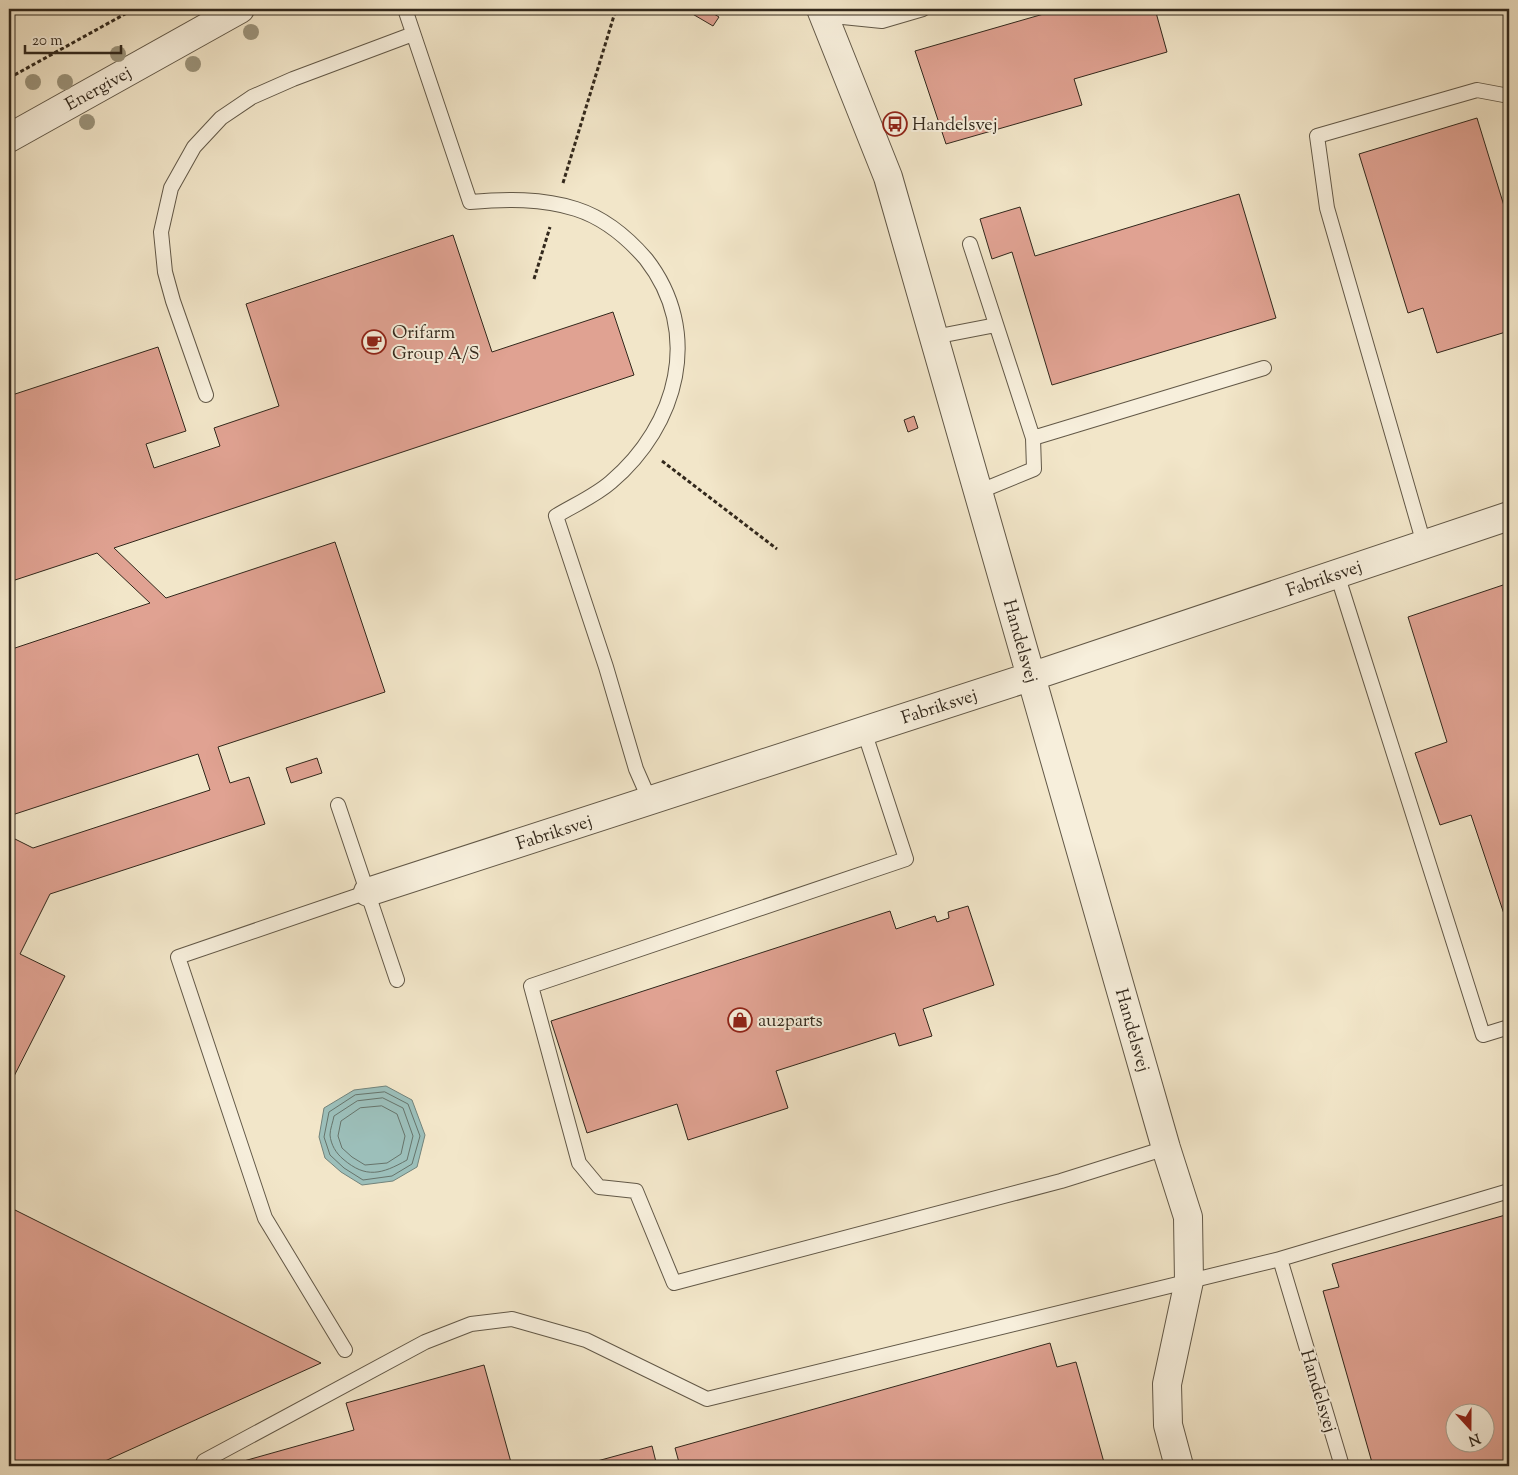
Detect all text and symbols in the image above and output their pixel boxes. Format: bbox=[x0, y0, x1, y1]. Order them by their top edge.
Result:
scale bar bbox=[25, 22, 121, 54]
text: 20 m bbox=[32, 31, 63, 52]
street label: Energivej bbox=[61, 61, 137, 119]
bus stop icon: Handelsvej bbox=[882, 111, 908, 137]
place label: Handelsvej bbox=[912, 113, 998, 139]
place label: Orifarm Group A/S bbox=[392, 321, 479, 368]
cafe icon: Orifarm Group A/S bbox=[361, 329, 387, 355]
street label: Fabriksvej bbox=[1283, 555, 1366, 605]
street label: Handelsvej bbox=[995, 597, 1043, 686]
street label: Fabriksvej bbox=[898, 683, 981, 732]
street label: Fabriksvej bbox=[513, 809, 596, 858]
street label: Handelsvej bbox=[1107, 986, 1155, 1075]
shop icon: au2parts bbox=[727, 1007, 753, 1033]
place label: au2parts bbox=[758, 1009, 823, 1035]
street label: Handelsvej bbox=[1292, 1347, 1342, 1436]
north arrow bbox=[1446, 1402, 1496, 1452]
text: N bbox=[1465, 1427, 1483, 1450]

